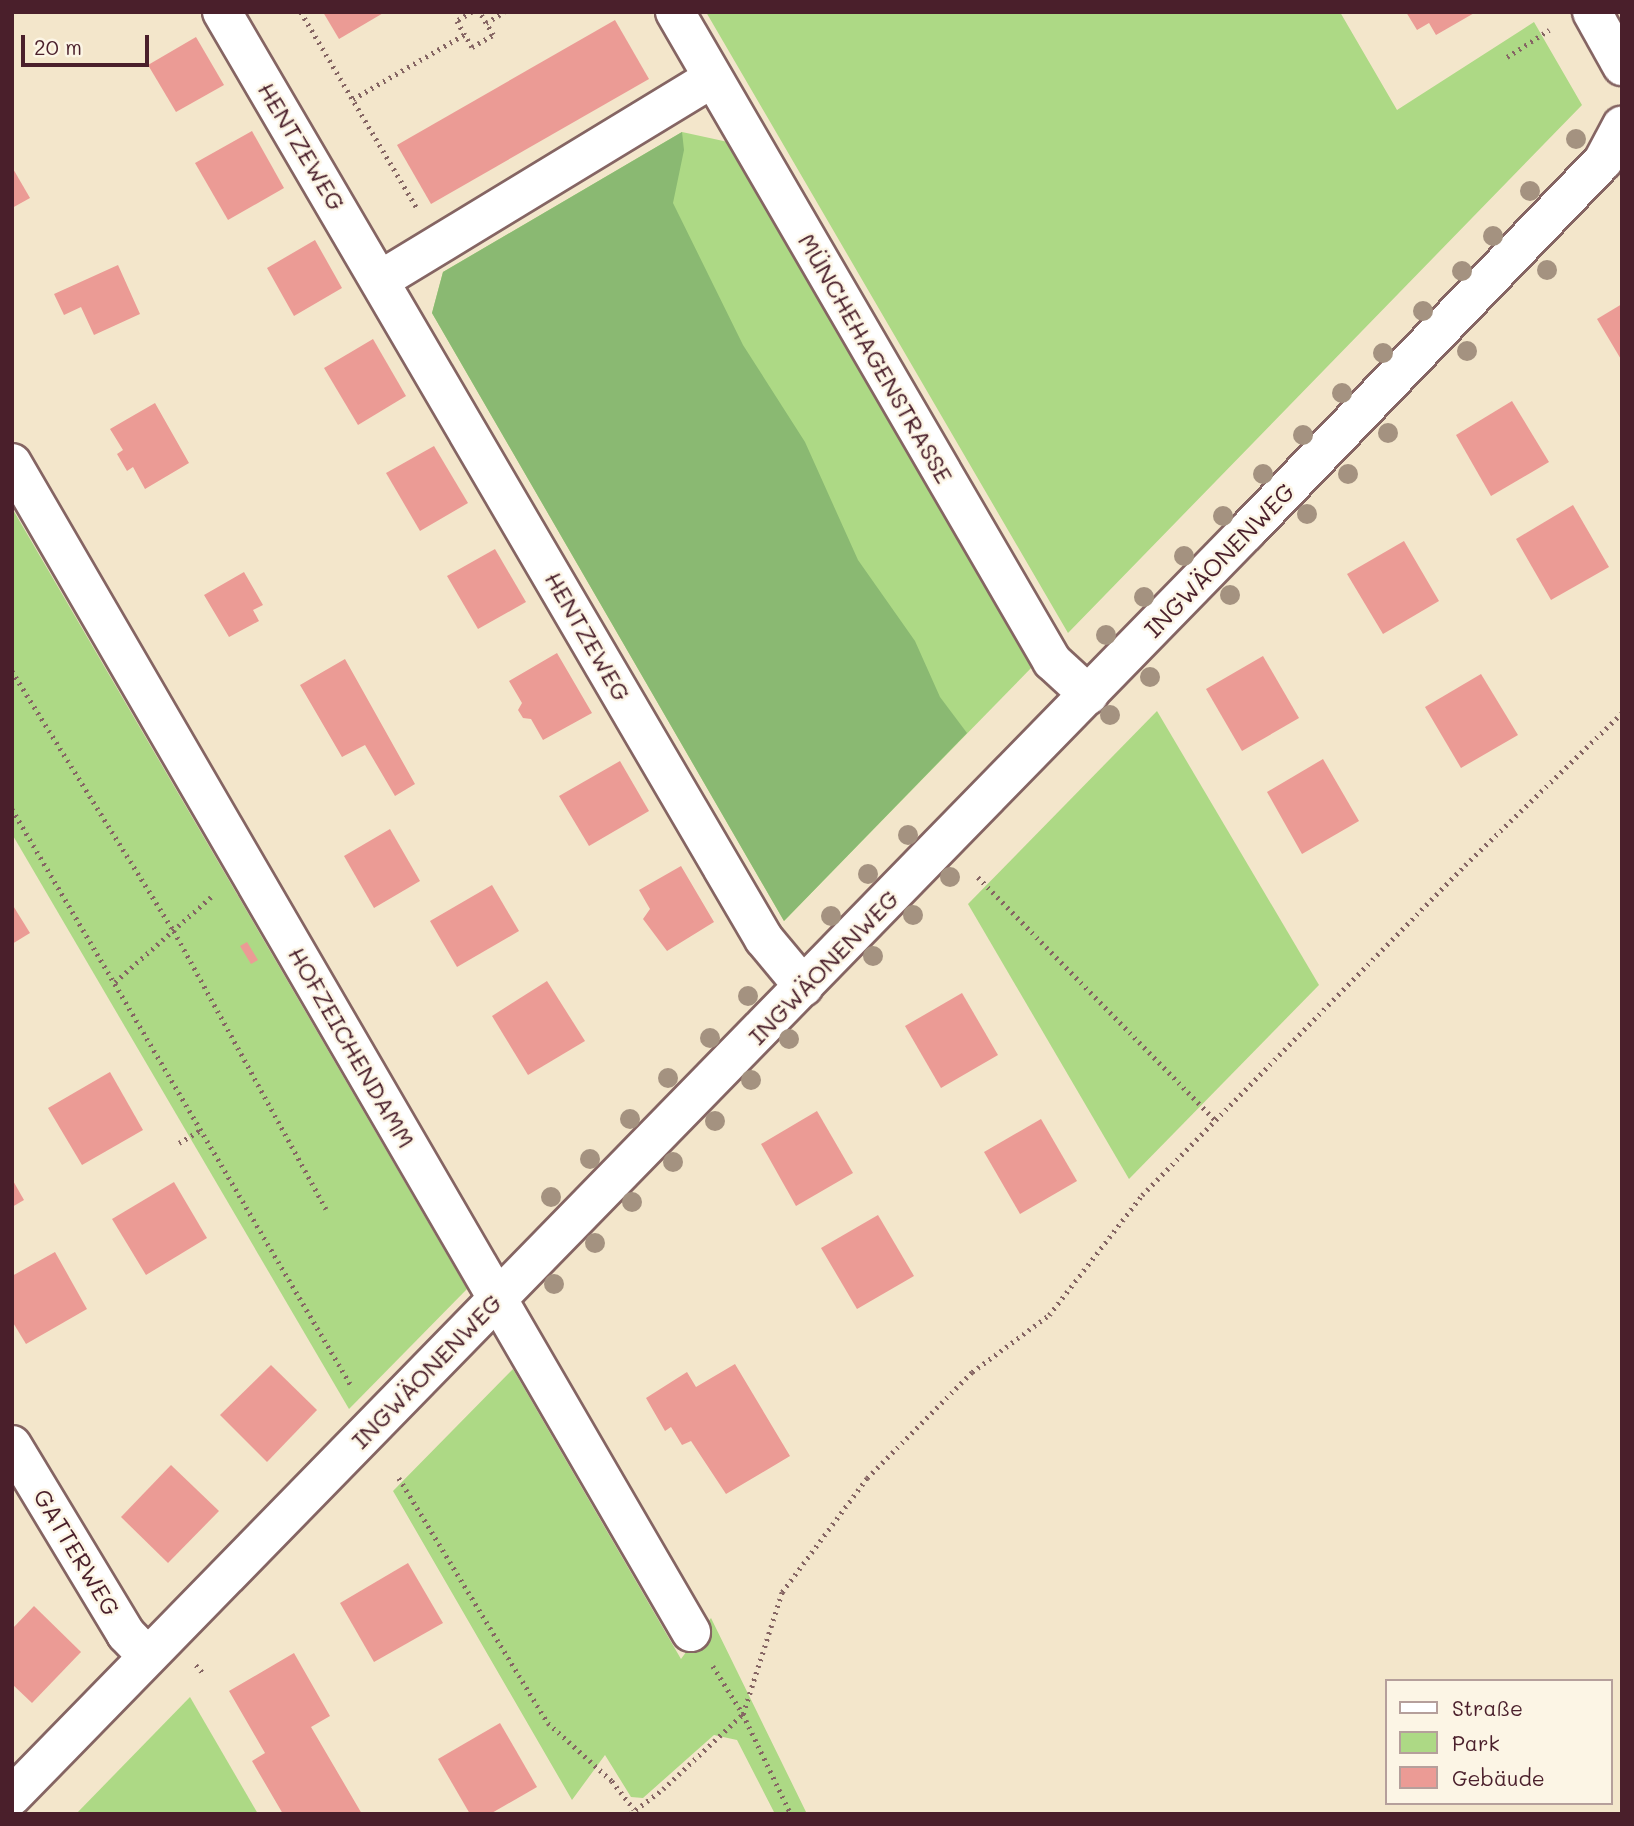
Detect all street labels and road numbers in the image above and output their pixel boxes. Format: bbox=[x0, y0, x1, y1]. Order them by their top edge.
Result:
street label: HENTZEWEG bbox=[252, 77, 352, 215]
street label: MÜNCHEHAGENSTRASSE bbox=[793, 228, 959, 488]
street label: INGWÄONENWEG bbox=[1138, 477, 1300, 643]
street label: HENTZEWEG bbox=[539, 566, 637, 706]
street label: INGWÄONENWEG bbox=[742, 884, 904, 1050]
street label: HOFZEICHENDAMM bbox=[283, 941, 421, 1153]
street label: INGWÄONENWEG bbox=[345, 1288, 507, 1454]
street label: GATTERWEG bbox=[28, 1483, 126, 1621]

